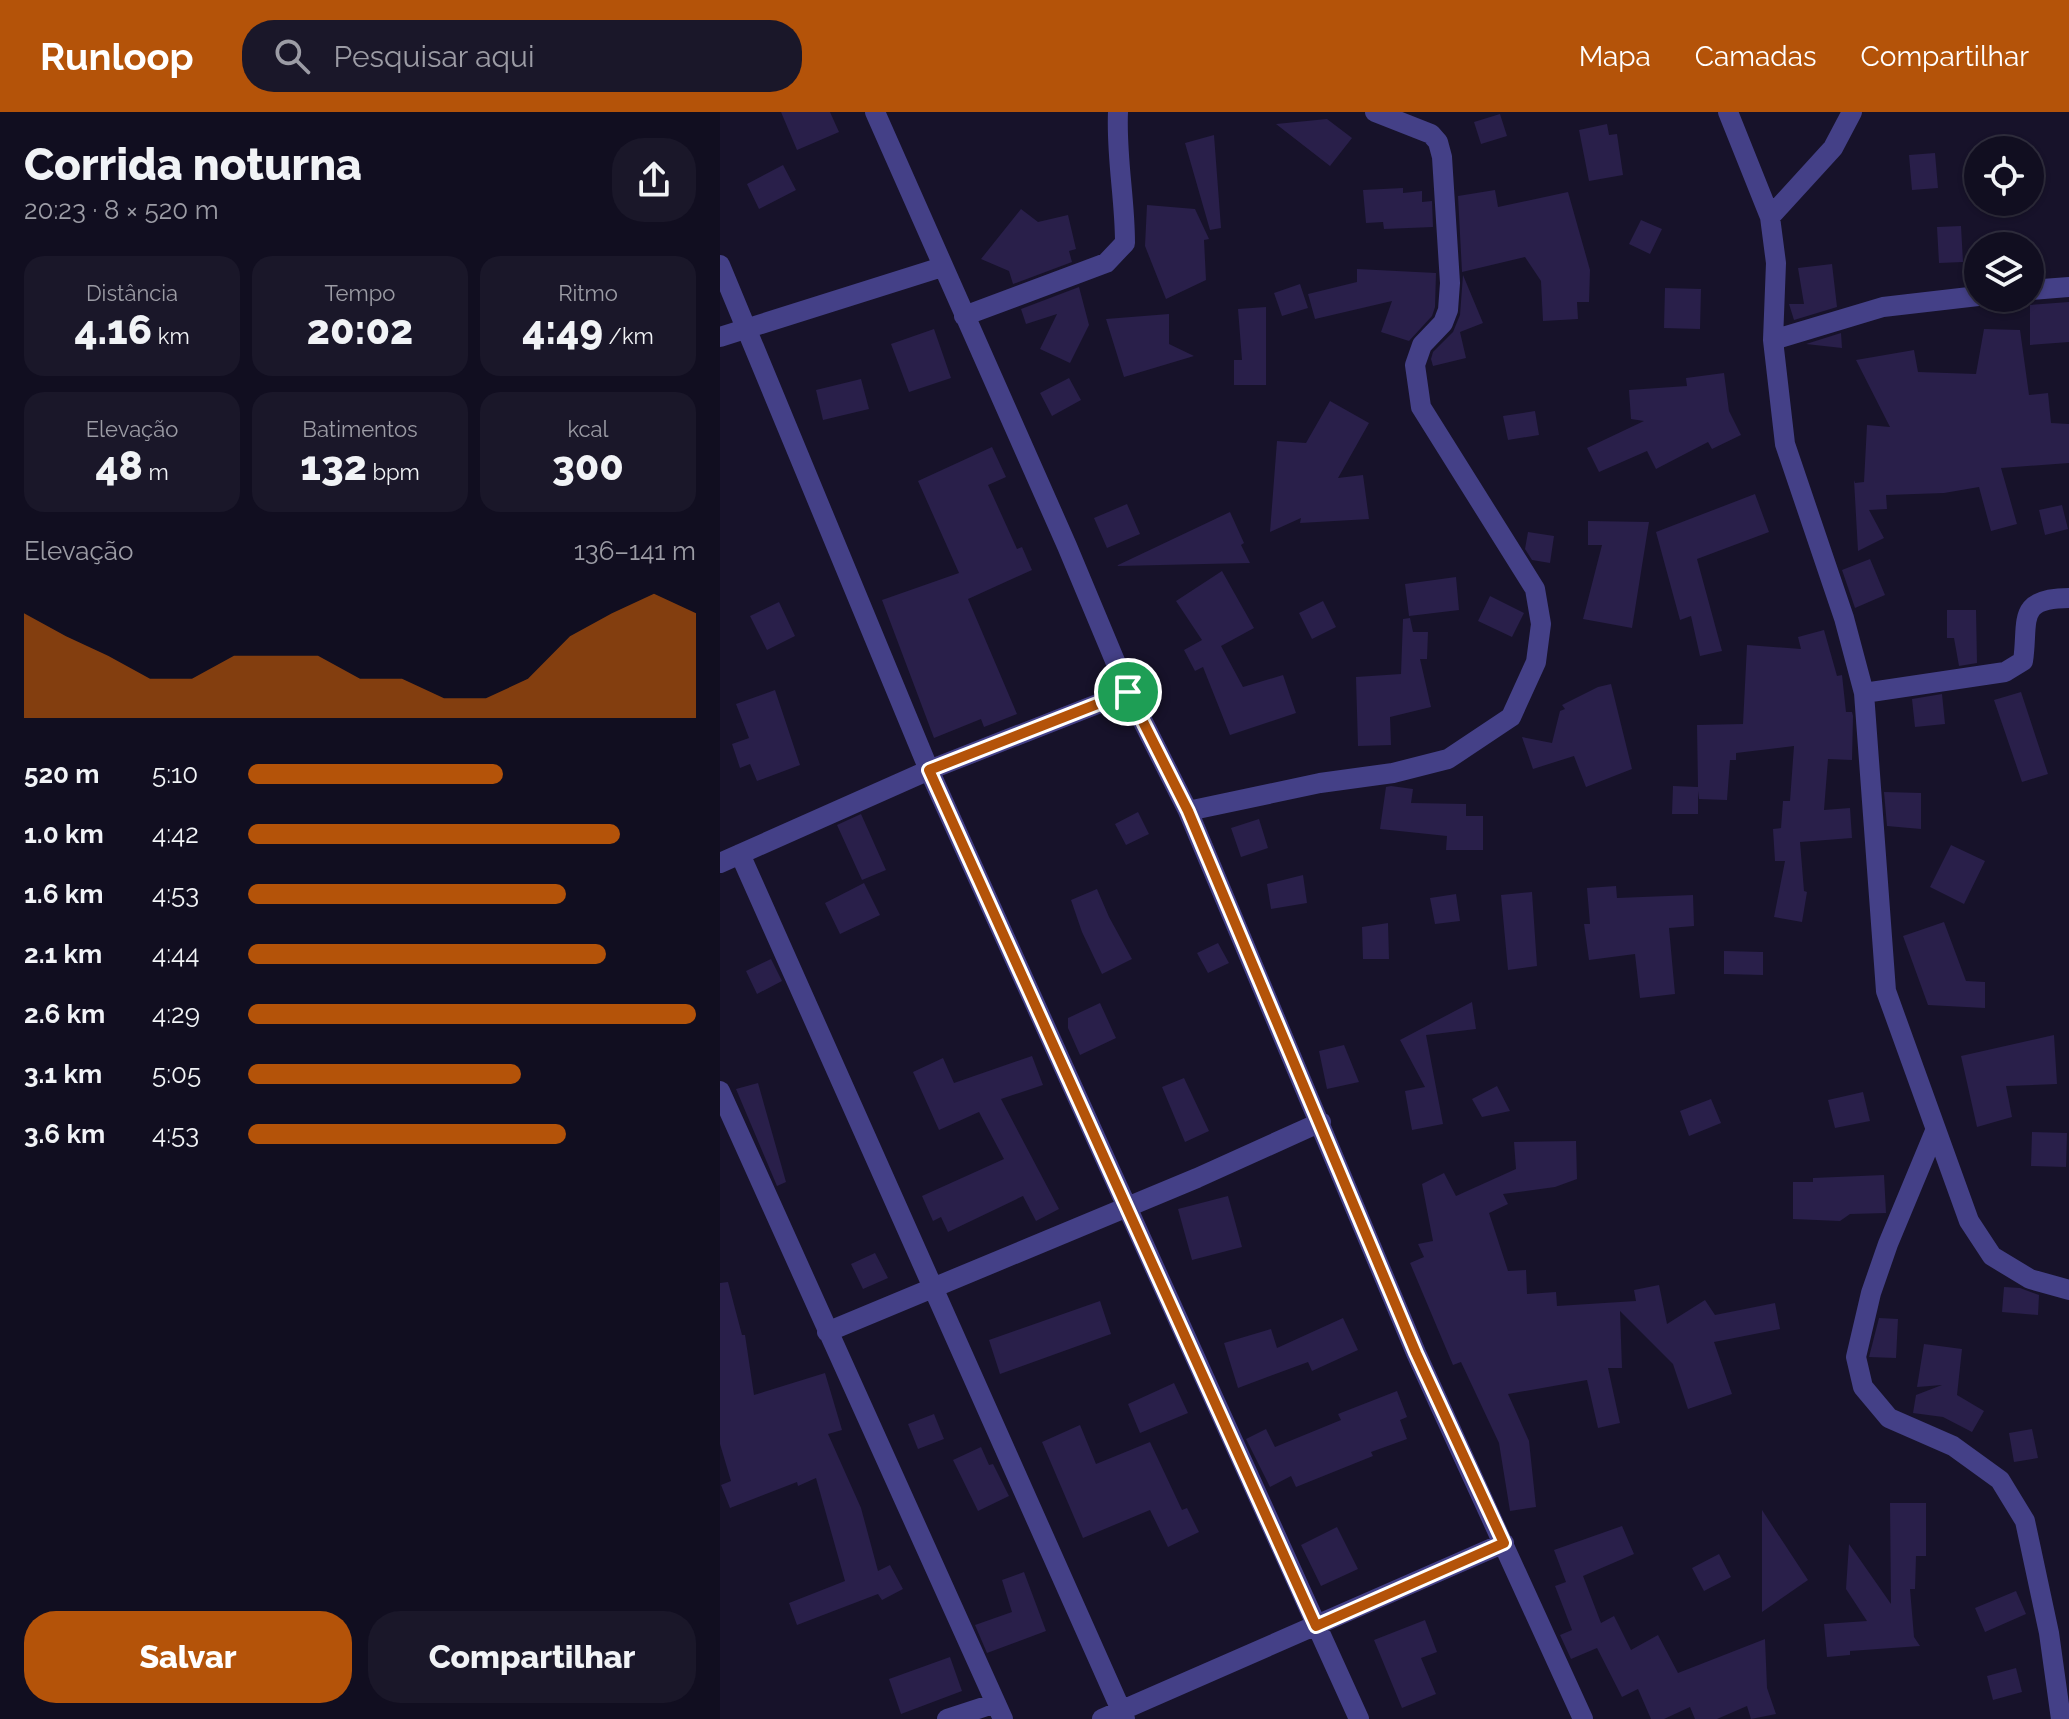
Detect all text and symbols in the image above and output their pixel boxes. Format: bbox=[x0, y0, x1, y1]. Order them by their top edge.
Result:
search box bbox=[242, 20, 802, 92]
text: Runloop bbox=[40, 34, 194, 79]
icon: search bbox=[270, 34, 314, 78]
text: Pesquisar aqui bbox=[334, 39, 534, 74]
text: Mapa bbox=[1579, 40, 1651, 73]
text: Camadas bbox=[1695, 40, 1817, 73]
text: Compartilhar bbox=[1861, 40, 2029, 73]
map controls bbox=[1964, 136, 2044, 312]
button: locate bbox=[1964, 136, 2044, 216]
button: share bbox=[612, 138, 696, 222]
text: Corrida noturna bbox=[24, 139, 362, 190]
text: 20:23 · 8 × 520 m bbox=[24, 195, 219, 225]
button: layers bbox=[1964, 232, 2044, 312]
text: Distância bbox=[86, 280, 178, 306]
text: Tempo bbox=[325, 280, 395, 306]
text: Ritmo bbox=[558, 280, 618, 306]
text: 4.16 bbox=[74, 306, 152, 353]
text: 20:02 bbox=[307, 306, 413, 353]
text: 4:49 bbox=[522, 306, 603, 353]
text: km bbox=[152, 323, 190, 349]
text: /km bbox=[603, 323, 654, 349]
text: Elevação bbox=[86, 416, 178, 442]
text: Batimentos bbox=[302, 416, 418, 442]
text: kcal bbox=[567, 416, 609, 442]
text: 48 bbox=[95, 442, 143, 489]
text: 132 bbox=[300, 442, 367, 489]
text: 300 bbox=[552, 442, 624, 489]
text: m bbox=[143, 459, 169, 485]
text: bpm bbox=[367, 459, 420, 485]
text: Elevação bbox=[24, 536, 133, 566]
text: 136–141 m bbox=[574, 536, 696, 566]
pin bbox=[1094, 658, 1162, 726]
icon: arrive bbox=[1106, 670, 1150, 714]
text: 520 m bbox=[24, 759, 99, 789]
text: 5:10 bbox=[152, 759, 198, 789]
text: 1.0 km bbox=[24, 819, 104, 849]
text: 4:42 bbox=[152, 819, 199, 849]
text: 1.6 km bbox=[24, 879, 103, 909]
text: 4:53 bbox=[152, 879, 199, 909]
text: 2.1 km bbox=[24, 939, 102, 969]
text: 4:44 bbox=[152, 939, 199, 969]
text: 2.6 km bbox=[24, 999, 105, 1029]
text: 4:29 bbox=[152, 999, 200, 1029]
text: 3.1 km bbox=[24, 1059, 102, 1089]
text: 5:05 bbox=[152, 1059, 201, 1089]
text: 3.6 km bbox=[24, 1119, 105, 1149]
text: 4:53 bbox=[152, 1119, 199, 1149]
button: Salvar bbox=[24, 1611, 352, 1703]
button: Compartilhar bbox=[368, 1611, 696, 1703]

